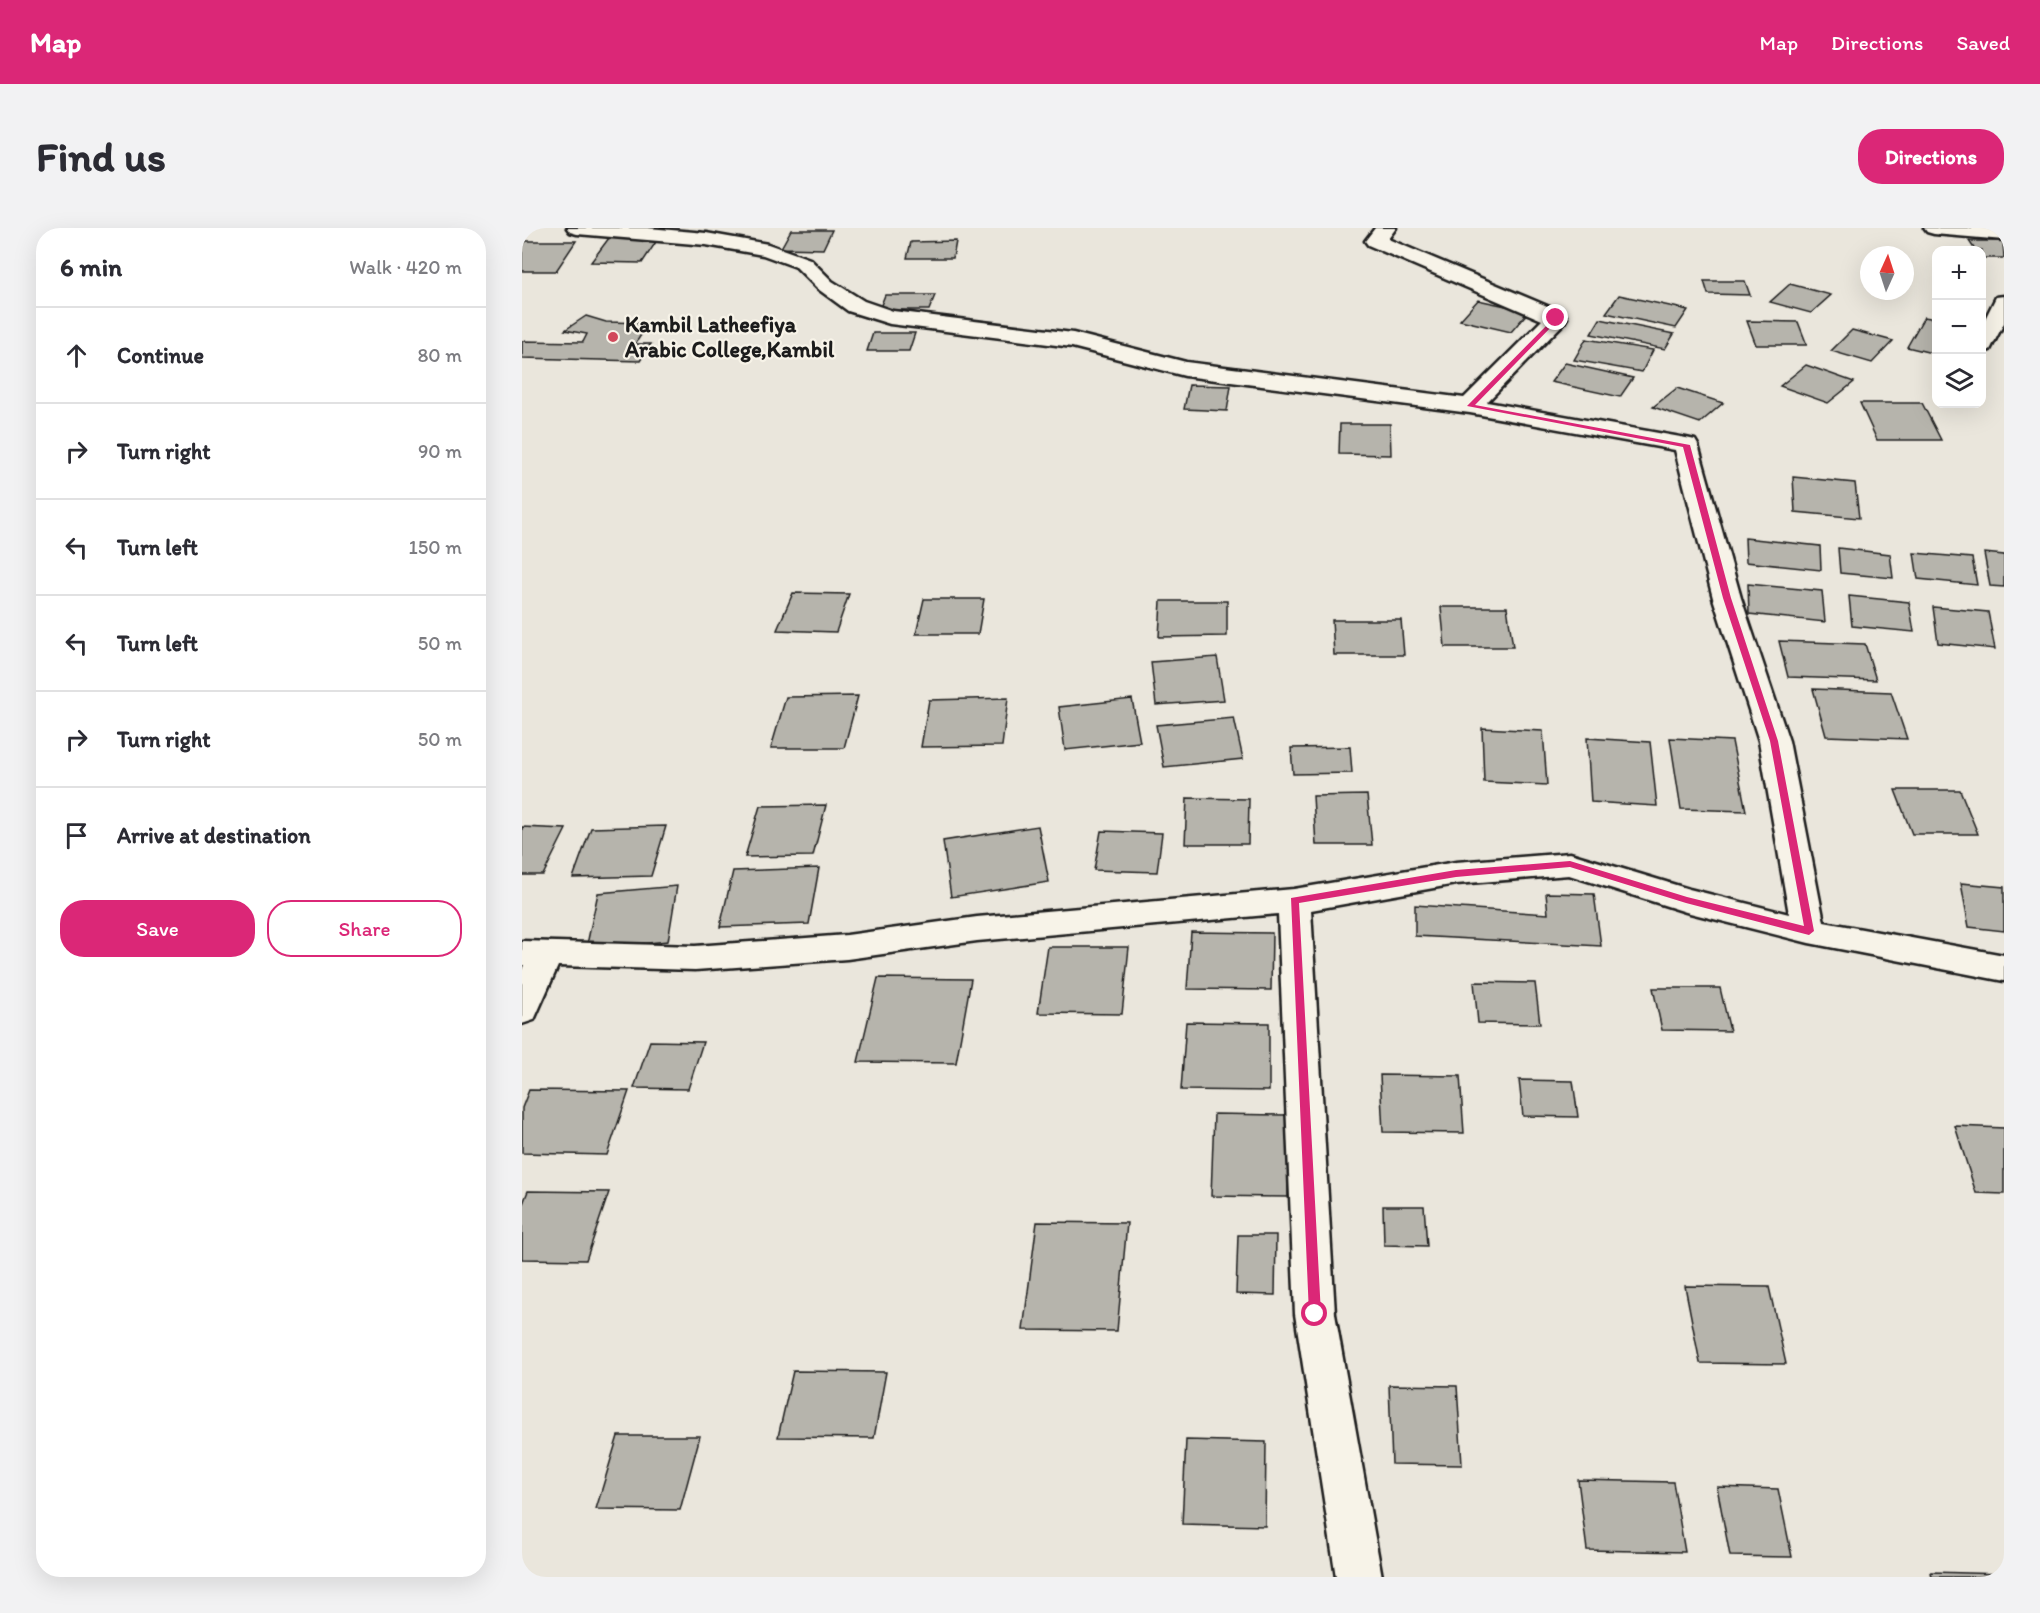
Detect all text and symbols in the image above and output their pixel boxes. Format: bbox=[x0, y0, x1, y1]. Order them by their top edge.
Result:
text: Map bbox=[30, 25, 81, 59]
text: Map bbox=[1760, 30, 1798, 55]
text: Directions bbox=[1831, 30, 1923, 55]
text: Saved bbox=[1956, 30, 2010, 55]
button: Directions bbox=[1858, 129, 2004, 184]
text: Find us bbox=[36, 131, 166, 182]
north arrow bbox=[1860, 246, 1914, 300]
map controls bbox=[1932, 246, 1986, 408]
button: + bbox=[1932, 246, 1986, 300]
text: 6 min bbox=[60, 251, 122, 283]
text: Walk · 420 m bbox=[349, 255, 462, 279]
button: − bbox=[1932, 300, 1986, 354]
route end bbox=[1542, 304, 1568, 330]
place label: Kambil Latheefiya Arabic College,Kambil bbox=[624, 311, 835, 363]
marker: Kambil Latheefiya Arabic College,Kambil bbox=[606, 330, 620, 344]
icon: ahead bbox=[60, 339, 93, 372]
text: Continue bbox=[117, 342, 204, 369]
text: 80 m bbox=[417, 343, 462, 367]
button: layers bbox=[1932, 354, 1986, 408]
icon: right bbox=[60, 435, 93, 468]
text: Turn right bbox=[117, 438, 211, 465]
text: 90 m bbox=[418, 439, 462, 463]
icon: left bbox=[60, 531, 93, 564]
text: Turn left bbox=[117, 534, 198, 561]
text: 150 m bbox=[409, 535, 462, 559]
icon: left bbox=[60, 627, 93, 660]
text: Turn left bbox=[117, 630, 198, 657]
text: 50 m bbox=[418, 631, 462, 655]
icon: right bbox=[60, 723, 93, 756]
text: Turn right bbox=[117, 726, 211, 753]
text: 50 m bbox=[418, 727, 462, 751]
icon: arrive bbox=[60, 819, 93, 852]
text: Arrive at destination bbox=[117, 822, 311, 849]
button: Save bbox=[60, 900, 255, 957]
button: Share bbox=[267, 900, 462, 957]
route start bbox=[1301, 1300, 1327, 1326]

